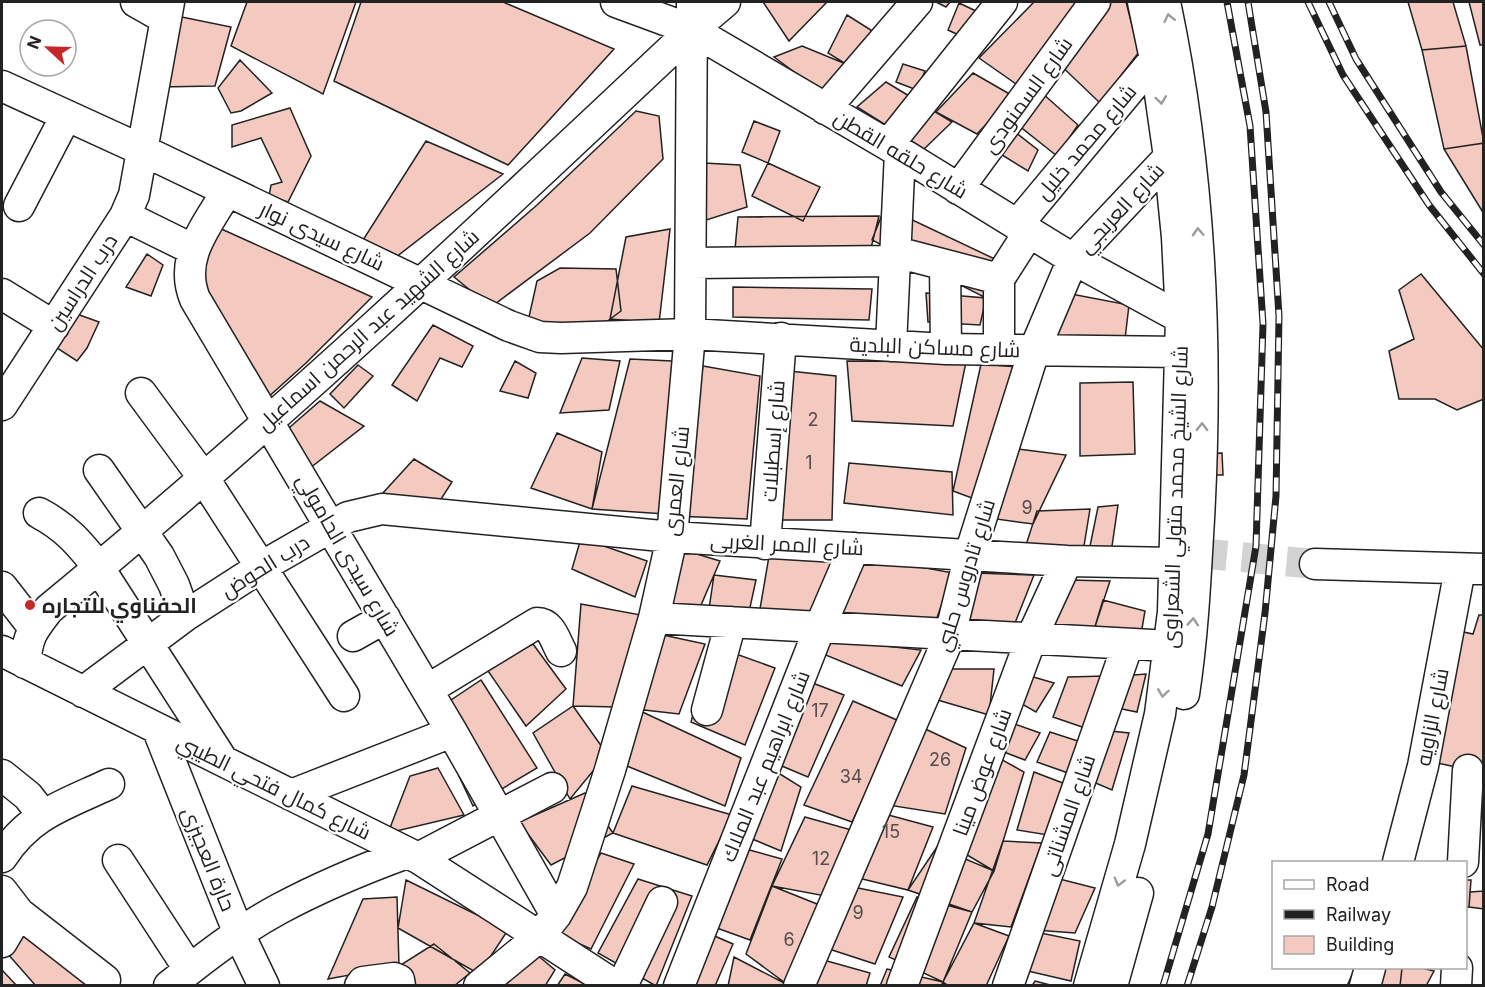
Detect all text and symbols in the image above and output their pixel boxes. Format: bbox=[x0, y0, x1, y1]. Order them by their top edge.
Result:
one-way arrow bbox=[1163, 13, 1176, 23]
north arrow bbox=[18, 18, 78, 78]
street label: شارع السمنودى bbox=[976, 32, 1079, 159]
text: N bbox=[23, 33, 46, 52]
street label: شارع محمد خليل bbox=[1030, 79, 1143, 206]
one-way arrow bbox=[1154, 96, 1166, 105]
street label: شارع حلقه القطن bbox=[829, 104, 972, 205]
street label: شارع العربجي bbox=[1073, 158, 1172, 261]
street label: شارع سيدى نوار bbox=[254, 196, 388, 278]
street label: شارع الشهيد عبد الرحمن اسماعيل bbox=[252, 224, 485, 438]
one-way arrow bbox=[1192, 227, 1205, 236]
street label: درب الدراسين bbox=[42, 229, 123, 336]
street label: شارع مساكن البلدية bbox=[849, 332, 1021, 364]
street label: شارع الشيخ محمد متولي الشعراوى bbox=[1157, 345, 1197, 649]
street label: شارع إسطبلات bbox=[756, 379, 792, 503]
house number: 2 bbox=[808, 409, 818, 430]
one-way arrow bbox=[1196, 422, 1208, 431]
street label: شارع العمرى bbox=[658, 425, 696, 538]
house number: 1 bbox=[805, 452, 813, 473]
street label: شارع سيدى الحامولي bbox=[288, 469, 405, 643]
street label: شارع تادروس حلبي bbox=[930, 496, 1004, 656]
house number: 9 bbox=[1021, 497, 1033, 518]
street label: شارع الممر الغربى bbox=[709, 527, 864, 563]
street label: درب الحوض bbox=[216, 529, 314, 604]
place label: الحفناوي للتجاره bbox=[42, 593, 197, 623]
marker: الحفناوي للتجاره bbox=[23, 598, 37, 612]
one-way arrow bbox=[1186, 617, 1199, 626]
street label: شارع الزاويه bbox=[1410, 666, 1456, 768]
street label: شارع ابراهيم عبد الملاك bbox=[715, 667, 817, 866]
one-way arrow bbox=[1158, 688, 1170, 697]
house number: 17 bbox=[811, 700, 829, 721]
street label: شارع عوض مينا bbox=[947, 705, 1019, 840]
street label: شارع كمال فتحي الطيبي bbox=[171, 729, 375, 848]
house number: 26 bbox=[929, 749, 951, 770]
street label: شارع المشناتى bbox=[1036, 751, 1102, 880]
house number: 34 bbox=[840, 766, 862, 787]
street label: حارة العجيزى bbox=[176, 803, 241, 915]
house number: 15 bbox=[882, 821, 900, 842]
house number: 12 bbox=[812, 848, 830, 869]
legend bbox=[1272, 861, 1467, 969]
text: Road bbox=[1326, 874, 1369, 895]
one-way arrow bbox=[1114, 876, 1126, 887]
house number: 9 bbox=[852, 902, 864, 923]
text: Railway bbox=[1326, 904, 1391, 925]
house number: 6 bbox=[783, 929, 795, 950]
text: Building bbox=[1326, 934, 1394, 955]

